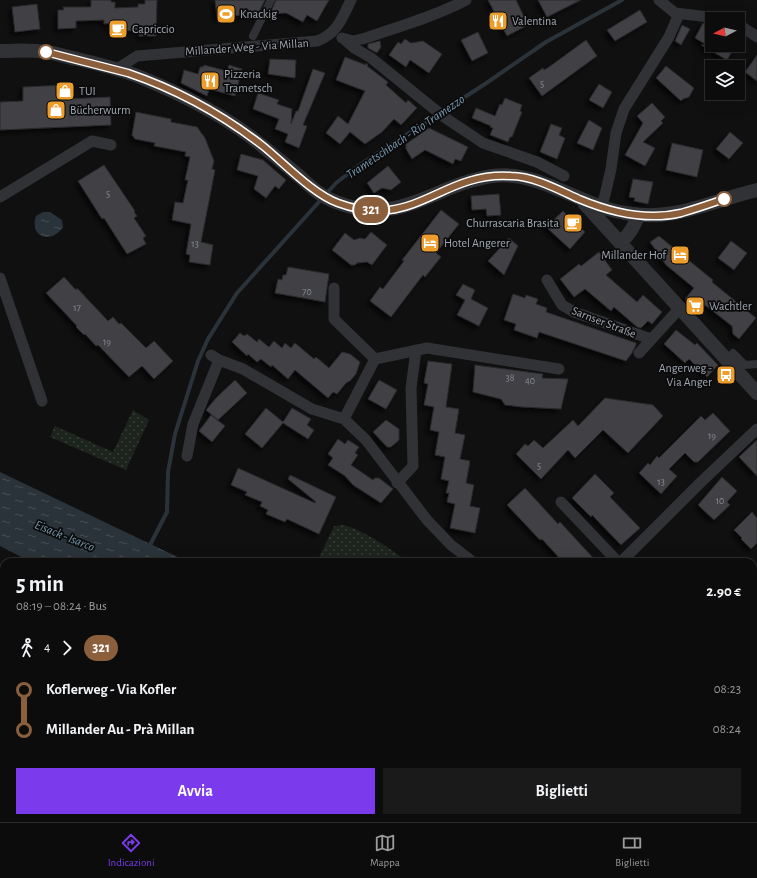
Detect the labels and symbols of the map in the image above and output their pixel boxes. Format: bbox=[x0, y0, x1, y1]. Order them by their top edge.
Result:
sports icon: Knackig bbox=[215, 3, 237, 25]
place label: Knackig bbox=[240, 8, 277, 20]
restaurant icon: Valentina bbox=[487, 10, 509, 32]
north arrow bbox=[705, 12, 745, 52]
place label: Valentina bbox=[512, 15, 557, 27]
cafe icon: Capriccio bbox=[107, 18, 129, 40]
place label: Capriccio bbox=[132, 23, 175, 35]
street label: Millander Weg - Via Millan bbox=[185, 37, 309, 57]
unlabelled marker bbox=[38, 44, 54, 60]
place label: Pizzeria Trametsch bbox=[224, 68, 273, 94]
restaurant icon: Pizzeria Trametsch bbox=[199, 70, 221, 92]
house number: 5 bbox=[540, 79, 544, 89]
shop icon: TUI bbox=[54, 80, 76, 102]
place label: TUI bbox=[79, 85, 96, 97]
water label: Trametschbach - Rio Tramezzo bbox=[344, 93, 467, 182]
shop icon: Bücherwurm bbox=[45, 99, 67, 121]
place label: Bücherwurm bbox=[70, 104, 131, 116]
house number: 5 bbox=[106, 189, 110, 199]
unlabelled marker bbox=[716, 191, 732, 207]
line badge: 321 bbox=[348, 197, 394, 223]
cafe icon: Churrascaria Brasita bbox=[562, 212, 584, 234]
place label: Churrascaria Brasita bbox=[466, 217, 559, 229]
hotel icon: Hotel Angerer bbox=[419, 232, 441, 254]
place label: Hotel Angerer bbox=[444, 237, 510, 249]
house number: 13 bbox=[191, 239, 199, 249]
hotel icon: Millander Hof bbox=[669, 244, 691, 266]
place label: Millander Hof bbox=[601, 249, 667, 261]
house number: 70 bbox=[302, 287, 312, 297]
supermarket icon: Wachtler bbox=[684, 295, 706, 317]
place label: Wachtler bbox=[709, 300, 752, 312]
house number: 17 bbox=[73, 303, 81, 313]
street label: Sarnser Straße bbox=[570, 304, 638, 340]
house number: 19 bbox=[103, 337, 111, 347]
place label: Angerweg - Via Anger bbox=[659, 362, 712, 388]
bus stop icon: Angerweg - Via Anger bbox=[715, 364, 737, 386]
house number: 38 bbox=[506, 373, 515, 383]
house number: 40 bbox=[525, 376, 535, 386]
house number: 19 bbox=[708, 431, 716, 441]
house number: 5 bbox=[537, 461, 541, 471]
house number: 13 bbox=[657, 477, 665, 487]
house number: 10 bbox=[716, 496, 724, 506]
water label: Eisack - Isarco bbox=[33, 519, 96, 554]

